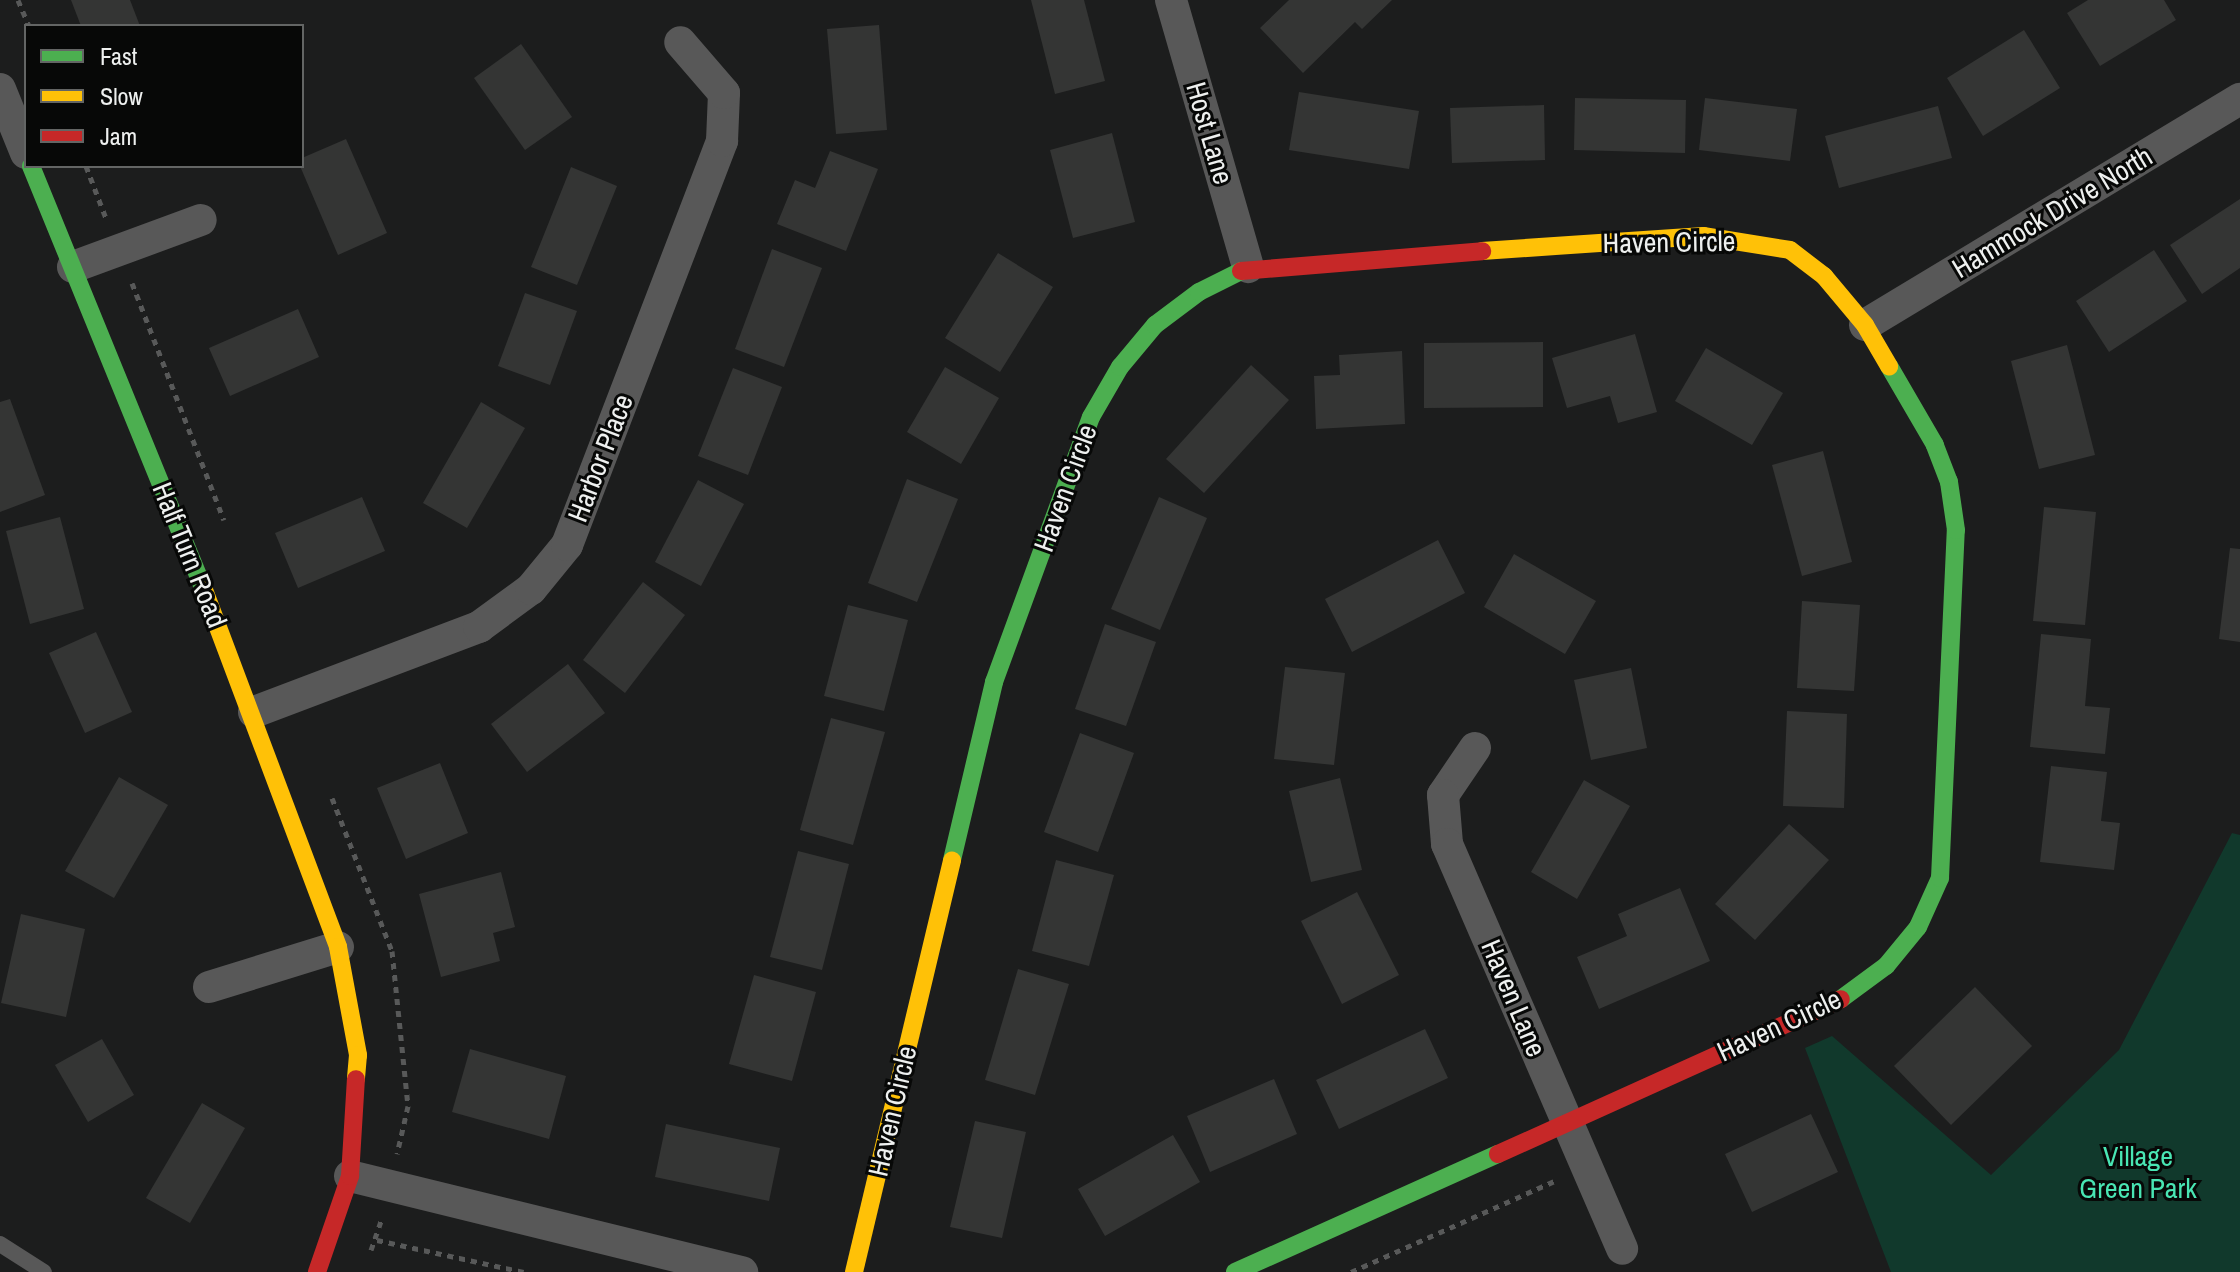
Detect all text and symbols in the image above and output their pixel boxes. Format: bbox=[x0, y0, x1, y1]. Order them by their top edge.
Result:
legend bbox=[24, 24, 304, 168]
text: Fast bbox=[100, 40, 137, 72]
street label: Host Lane bbox=[1179, 78, 1241, 188]
text: Slow bbox=[100, 80, 143, 112]
text: Jam bbox=[100, 120, 137, 152]
street label: Hammock Drive North bbox=[1946, 139, 2158, 285]
street label: Haven Circle bbox=[1602, 224, 1736, 260]
street label: Harbor Place bbox=[560, 389, 640, 527]
street label: Haven Circle bbox=[1027, 420, 1103, 556]
street label: Half Turn Road bbox=[146, 477, 234, 633]
street label: Haven Lane bbox=[1474, 934, 1554, 1062]
street label: Haven Circle bbox=[1712, 982, 1846, 1068]
street label: Haven Circle bbox=[861, 1043, 923, 1179]
park label: Village Green Park bbox=[2079, 1139, 2197, 1205]

